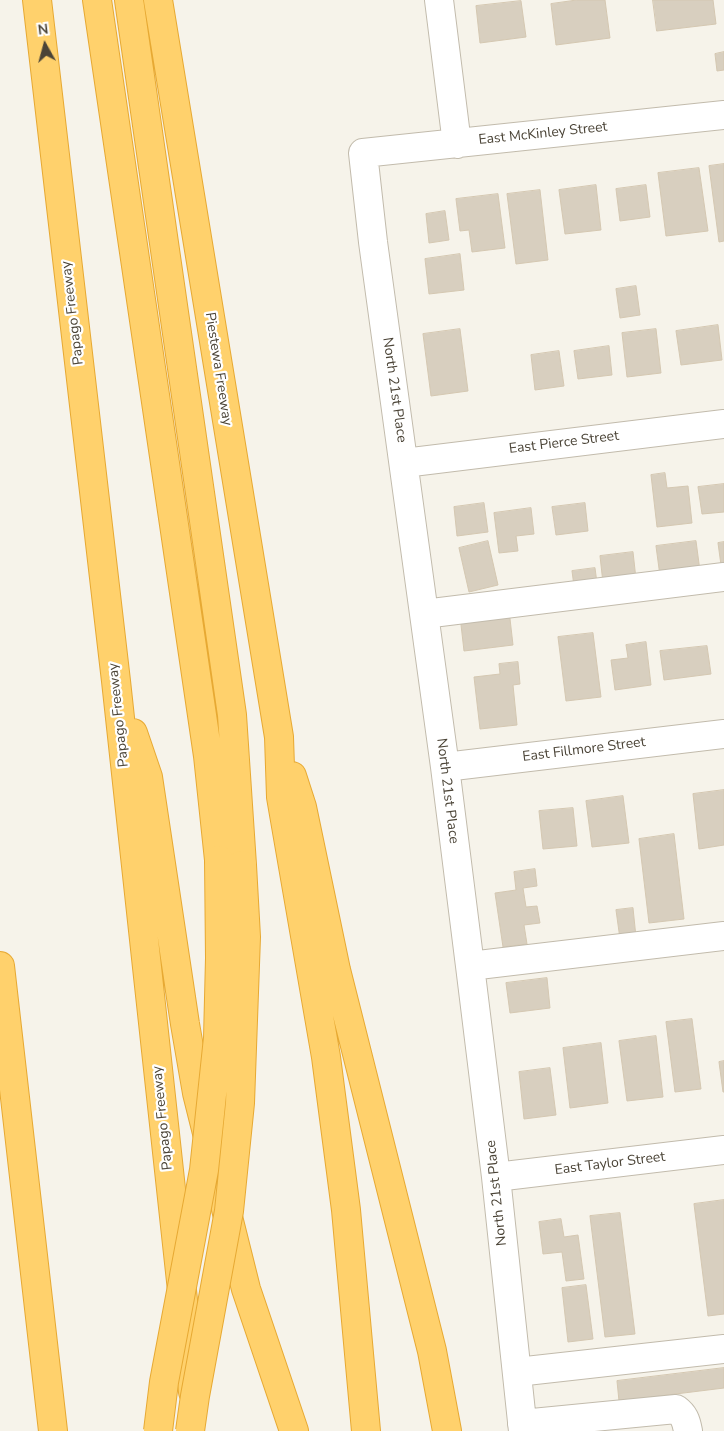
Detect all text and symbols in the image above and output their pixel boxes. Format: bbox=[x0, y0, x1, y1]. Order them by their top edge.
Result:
north arrow bbox=[20, 20, 70, 70]
text: N bbox=[37, 20, 49, 40]
street label: East McKinley Street bbox=[478, 119, 608, 149]
street label: Papago Freeway bbox=[58, 260, 88, 366]
street label: Piestewa Freeway bbox=[201, 311, 235, 427]
street label: North 21st Place bbox=[378, 336, 410, 444]
street label: East Pierce Street bbox=[508, 428, 620, 458]
street label: Papago Freeway bbox=[105, 662, 133, 768]
street label: East Fillmore Street bbox=[522, 734, 646, 766]
street label: North 21st Place bbox=[432, 737, 462, 845]
street label: Papago Freeway bbox=[149, 1065, 177, 1171]
street label: North 21st Place bbox=[483, 1139, 511, 1247]
street label: East Taylor Street bbox=[554, 1149, 666, 1179]

